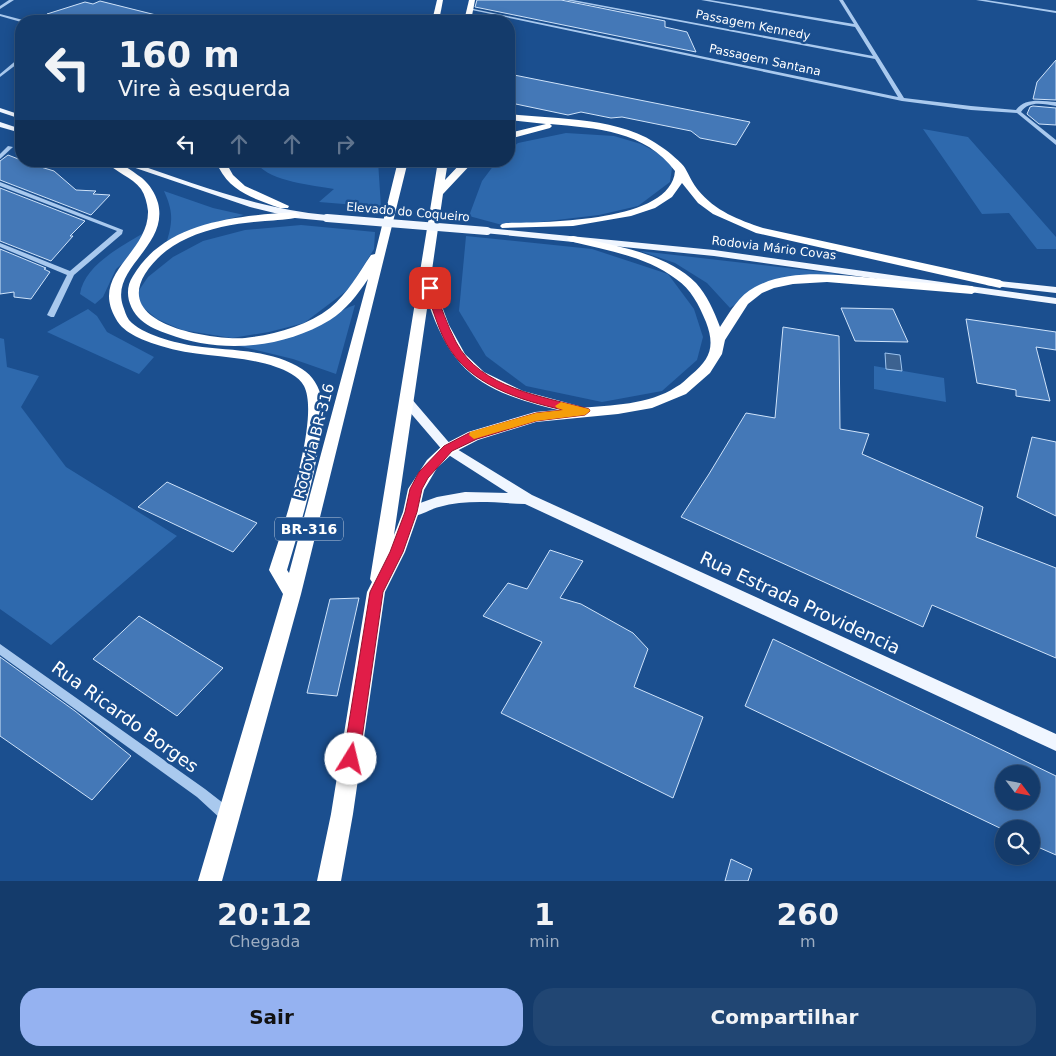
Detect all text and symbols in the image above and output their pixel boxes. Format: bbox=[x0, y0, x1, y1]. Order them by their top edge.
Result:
street label: Passagem Kennedy bbox=[695, 7, 811, 43]
icon: left bbox=[35, 35, 100, 100]
text: 160 m bbox=[118, 35, 240, 75]
street label: Passagem Santana bbox=[708, 41, 822, 79]
text: Vire à esquerda bbox=[118, 76, 291, 101]
icon: left bbox=[172, 130, 200, 158]
icon: ahead bbox=[225, 130, 253, 158]
icon: ahead bbox=[278, 130, 306, 158]
icon: right bbox=[331, 130, 359, 158]
street label: Elevado do Coqueiro bbox=[346, 200, 470, 224]
street label: Rodovia Mário Covas bbox=[711, 233, 837, 263]
pin bbox=[409, 267, 451, 309]
icon: arrive bbox=[416, 274, 444, 302]
street label: Rodovia BR-316 bbox=[290, 381, 338, 501]
road number: BR-316 bbox=[275, 518, 343, 540]
street label: Rua Estrada Providencia bbox=[697, 547, 904, 658]
street label: Rua Ricardo Borges bbox=[48, 656, 203, 777]
position arrow bbox=[324, 732, 376, 784]
north arrow bbox=[995, 765, 1040, 810]
map controls bbox=[995, 765, 1040, 865]
button: search bbox=[995, 820, 1040, 865]
text: 20:12 bbox=[217, 897, 312, 932]
text: 1 bbox=[534, 897, 555, 932]
text: 260 bbox=[776, 897, 839, 932]
text: Chegada bbox=[229, 932, 300, 951]
text: min bbox=[529, 932, 560, 951]
text: m bbox=[800, 932, 816, 951]
button: Sair bbox=[20, 988, 523, 1046]
button: Compartilhar bbox=[533, 988, 1036, 1046]

